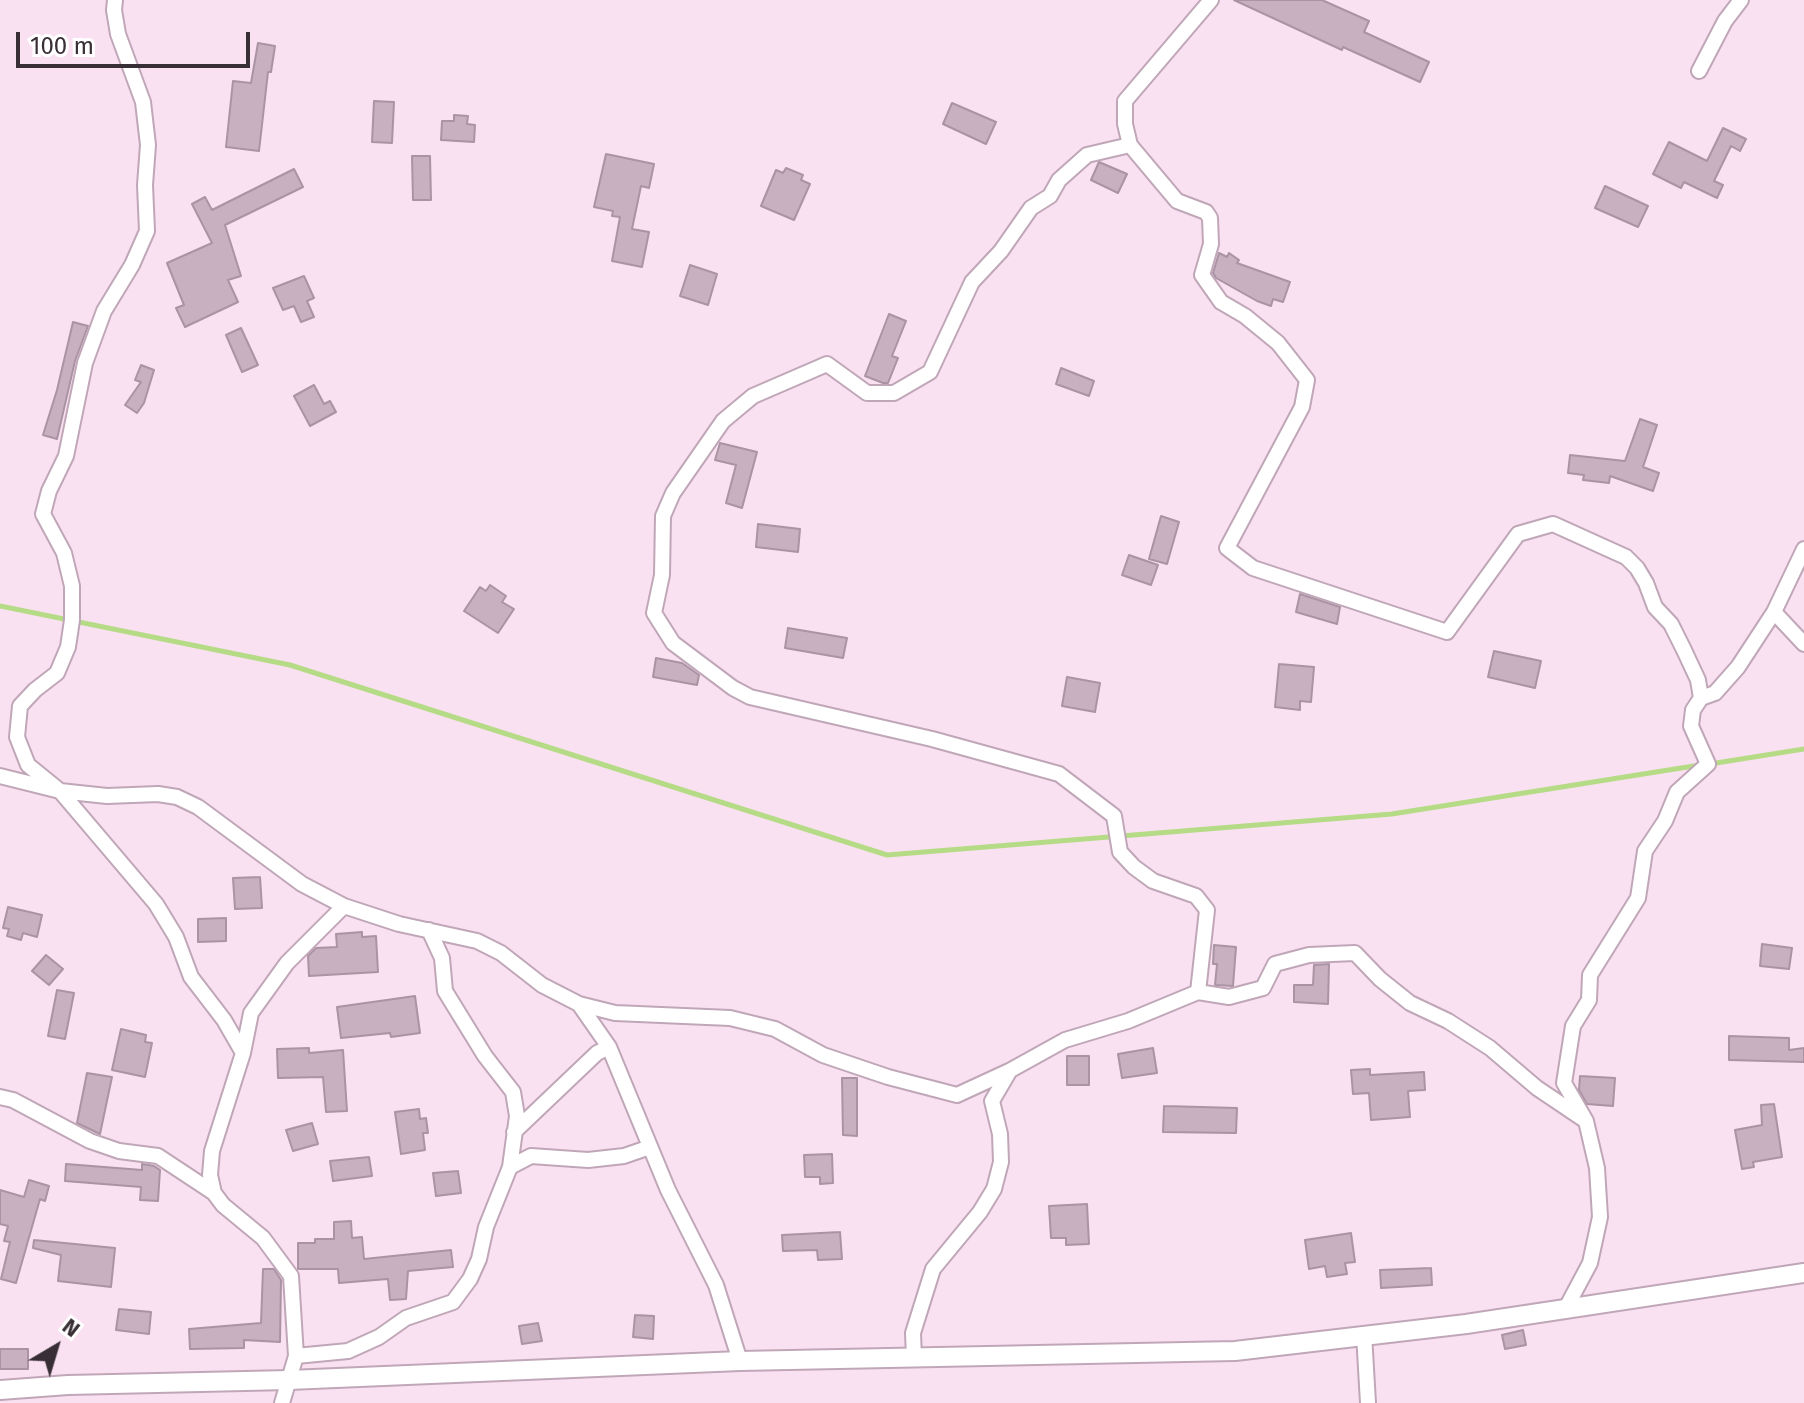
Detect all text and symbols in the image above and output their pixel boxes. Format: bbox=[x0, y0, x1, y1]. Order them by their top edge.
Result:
scale bar bbox=[20, 16, 254, 66]
text: 100 m bbox=[30, 32, 94, 60]
north arrow bbox=[16, 1307, 96, 1387]
text: N bbox=[57, 1313, 85, 1343]

